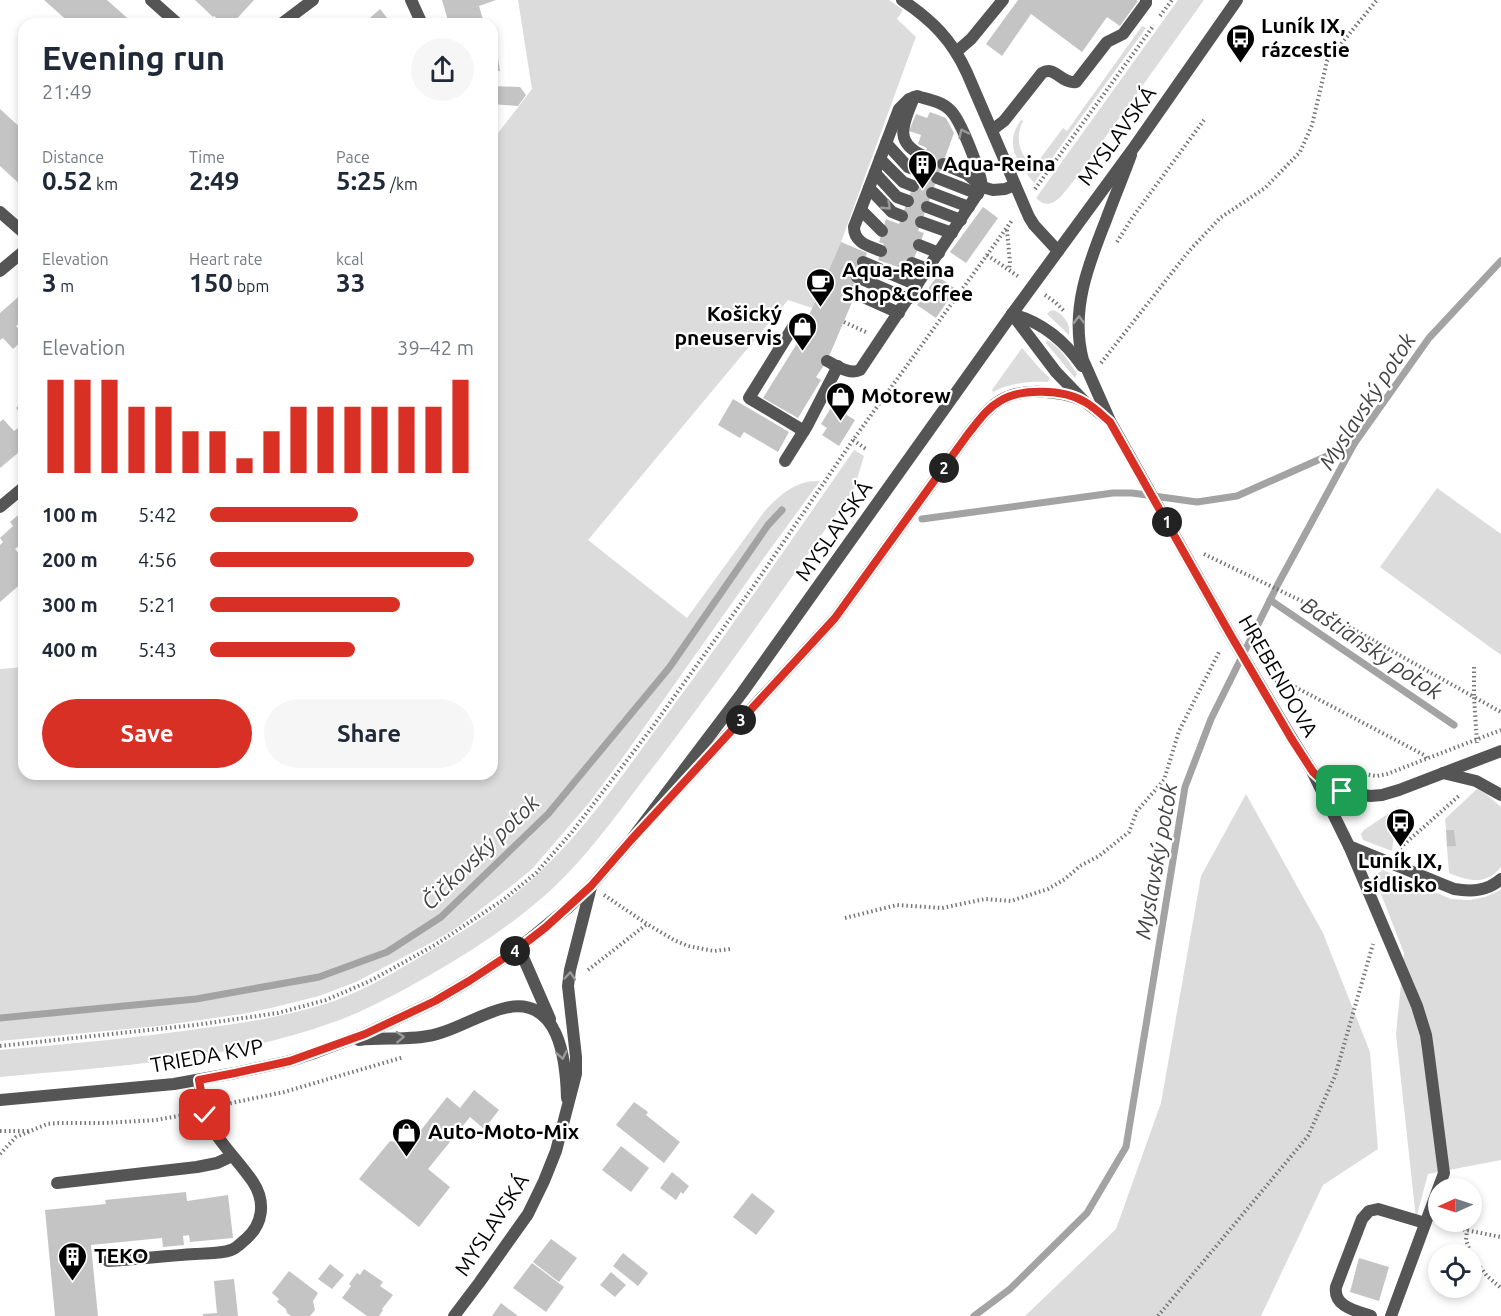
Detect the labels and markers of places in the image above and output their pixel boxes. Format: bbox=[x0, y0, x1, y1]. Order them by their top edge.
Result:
place label: Luník IX, rázcestie bbox=[1261, 13, 1350, 61]
bus stop icon: Luník IX, rázcestie bbox=[1224, 22, 1256, 64]
building icon: Aqua-Reina bbox=[906, 148, 938, 190]
place label: Aqua-Reina bbox=[943, 151, 1056, 175]
place label: Aqua-Reina Shop&Coffee bbox=[842, 257, 973, 305]
cafe icon: Aqua-Reina Shop&Coffee bbox=[805, 266, 837, 308]
place label: Košický pneuservis bbox=[675, 301, 782, 349]
shop icon: Košický pneuservis bbox=[787, 310, 819, 352]
shop icon: Motorew bbox=[824, 380, 856, 422]
place label: Motorew bbox=[861, 383, 951, 407]
pin: 2 bbox=[929, 453, 959, 483]
pin: 1 bbox=[1152, 507, 1182, 537]
pin: 3 bbox=[726, 705, 756, 735]
pin bbox=[1316, 765, 1367, 816]
bus stop icon: Luník IX, sídlisko bbox=[1384, 806, 1416, 848]
place label: Luník IX, sídlisko bbox=[1358, 848, 1442, 896]
pin: 4 bbox=[500, 936, 530, 966]
pin bbox=[179, 1089, 230, 1140]
shop icon: Auto-Moto-Mix bbox=[391, 1116, 423, 1158]
place label: Auto-Moto-Mix bbox=[428, 1119, 580, 1143]
building icon: TEKO bbox=[57, 1240, 89, 1282]
place label: TEKO bbox=[94, 1243, 149, 1267]

